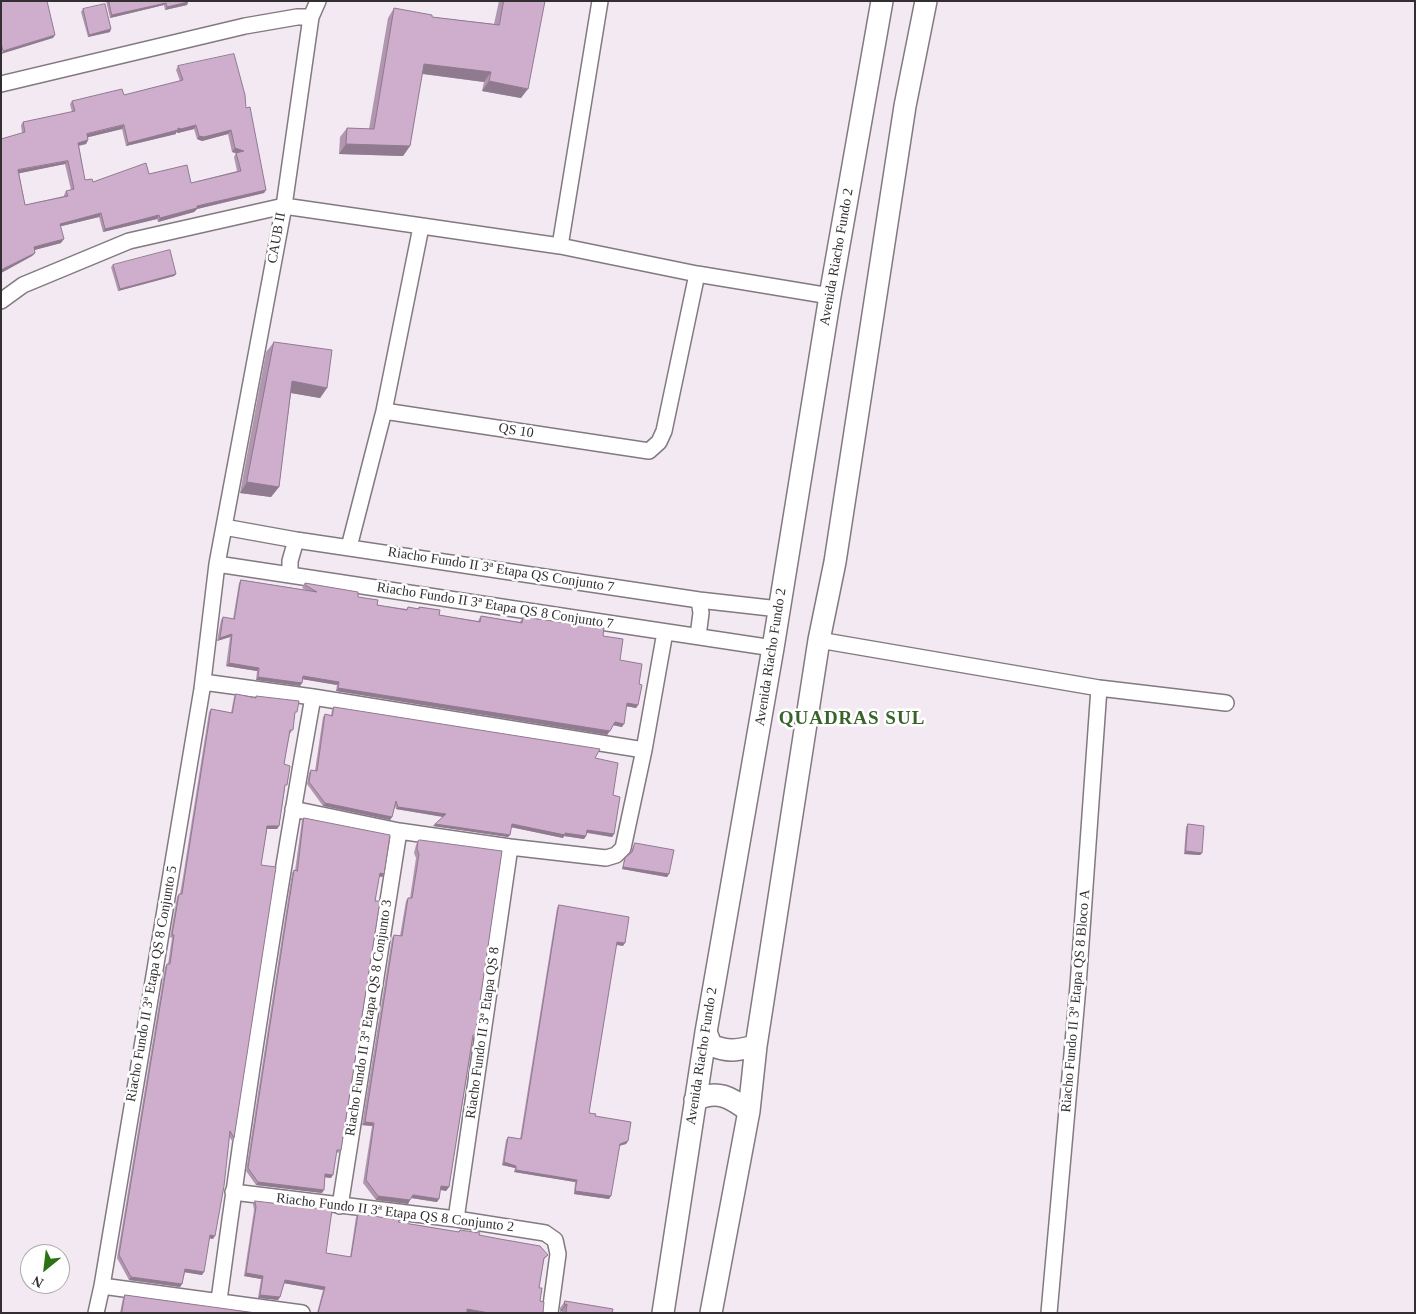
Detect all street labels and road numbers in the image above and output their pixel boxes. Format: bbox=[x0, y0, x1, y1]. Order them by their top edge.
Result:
street label: Avenida Riacho Fundo 2 bbox=[817, 187, 857, 327]
street label: CAUB II bbox=[264, 211, 290, 265]
street label: QS 10 bbox=[497, 420, 535, 442]
street label: Riacho Fundo II 3ª Etapa QS Conjunto 7 bbox=[387, 544, 615, 596]
street label: Riacho Fundo II 3ª Etapa QS 8 Conjunto 7 bbox=[375, 579, 615, 633]
street label: Avenida Riacho Fundo 2 bbox=[752, 587, 790, 727]
street label: Riacho Fundo II 3ª Etapa QS 8 Conjunto 5 bbox=[123, 865, 181, 1103]
street label: Riacho Fundo II 3ª Etapa QS 8 Bloco A bbox=[1058, 889, 1094, 1113]
street label: Riacho Fundo II 3ª Etapa QS 8 Conjunto 3 bbox=[342, 898, 396, 1138]
street label: Riacho Fundo II 3ª Etapa QS 8 bbox=[463, 946, 503, 1120]
street label: Avenida Riacho Fundo 2 bbox=[683, 986, 721, 1126]
street label: Riacho Fundo II 3ª Etapa QS 8 Conjunto 2 bbox=[275, 1190, 515, 1236]

